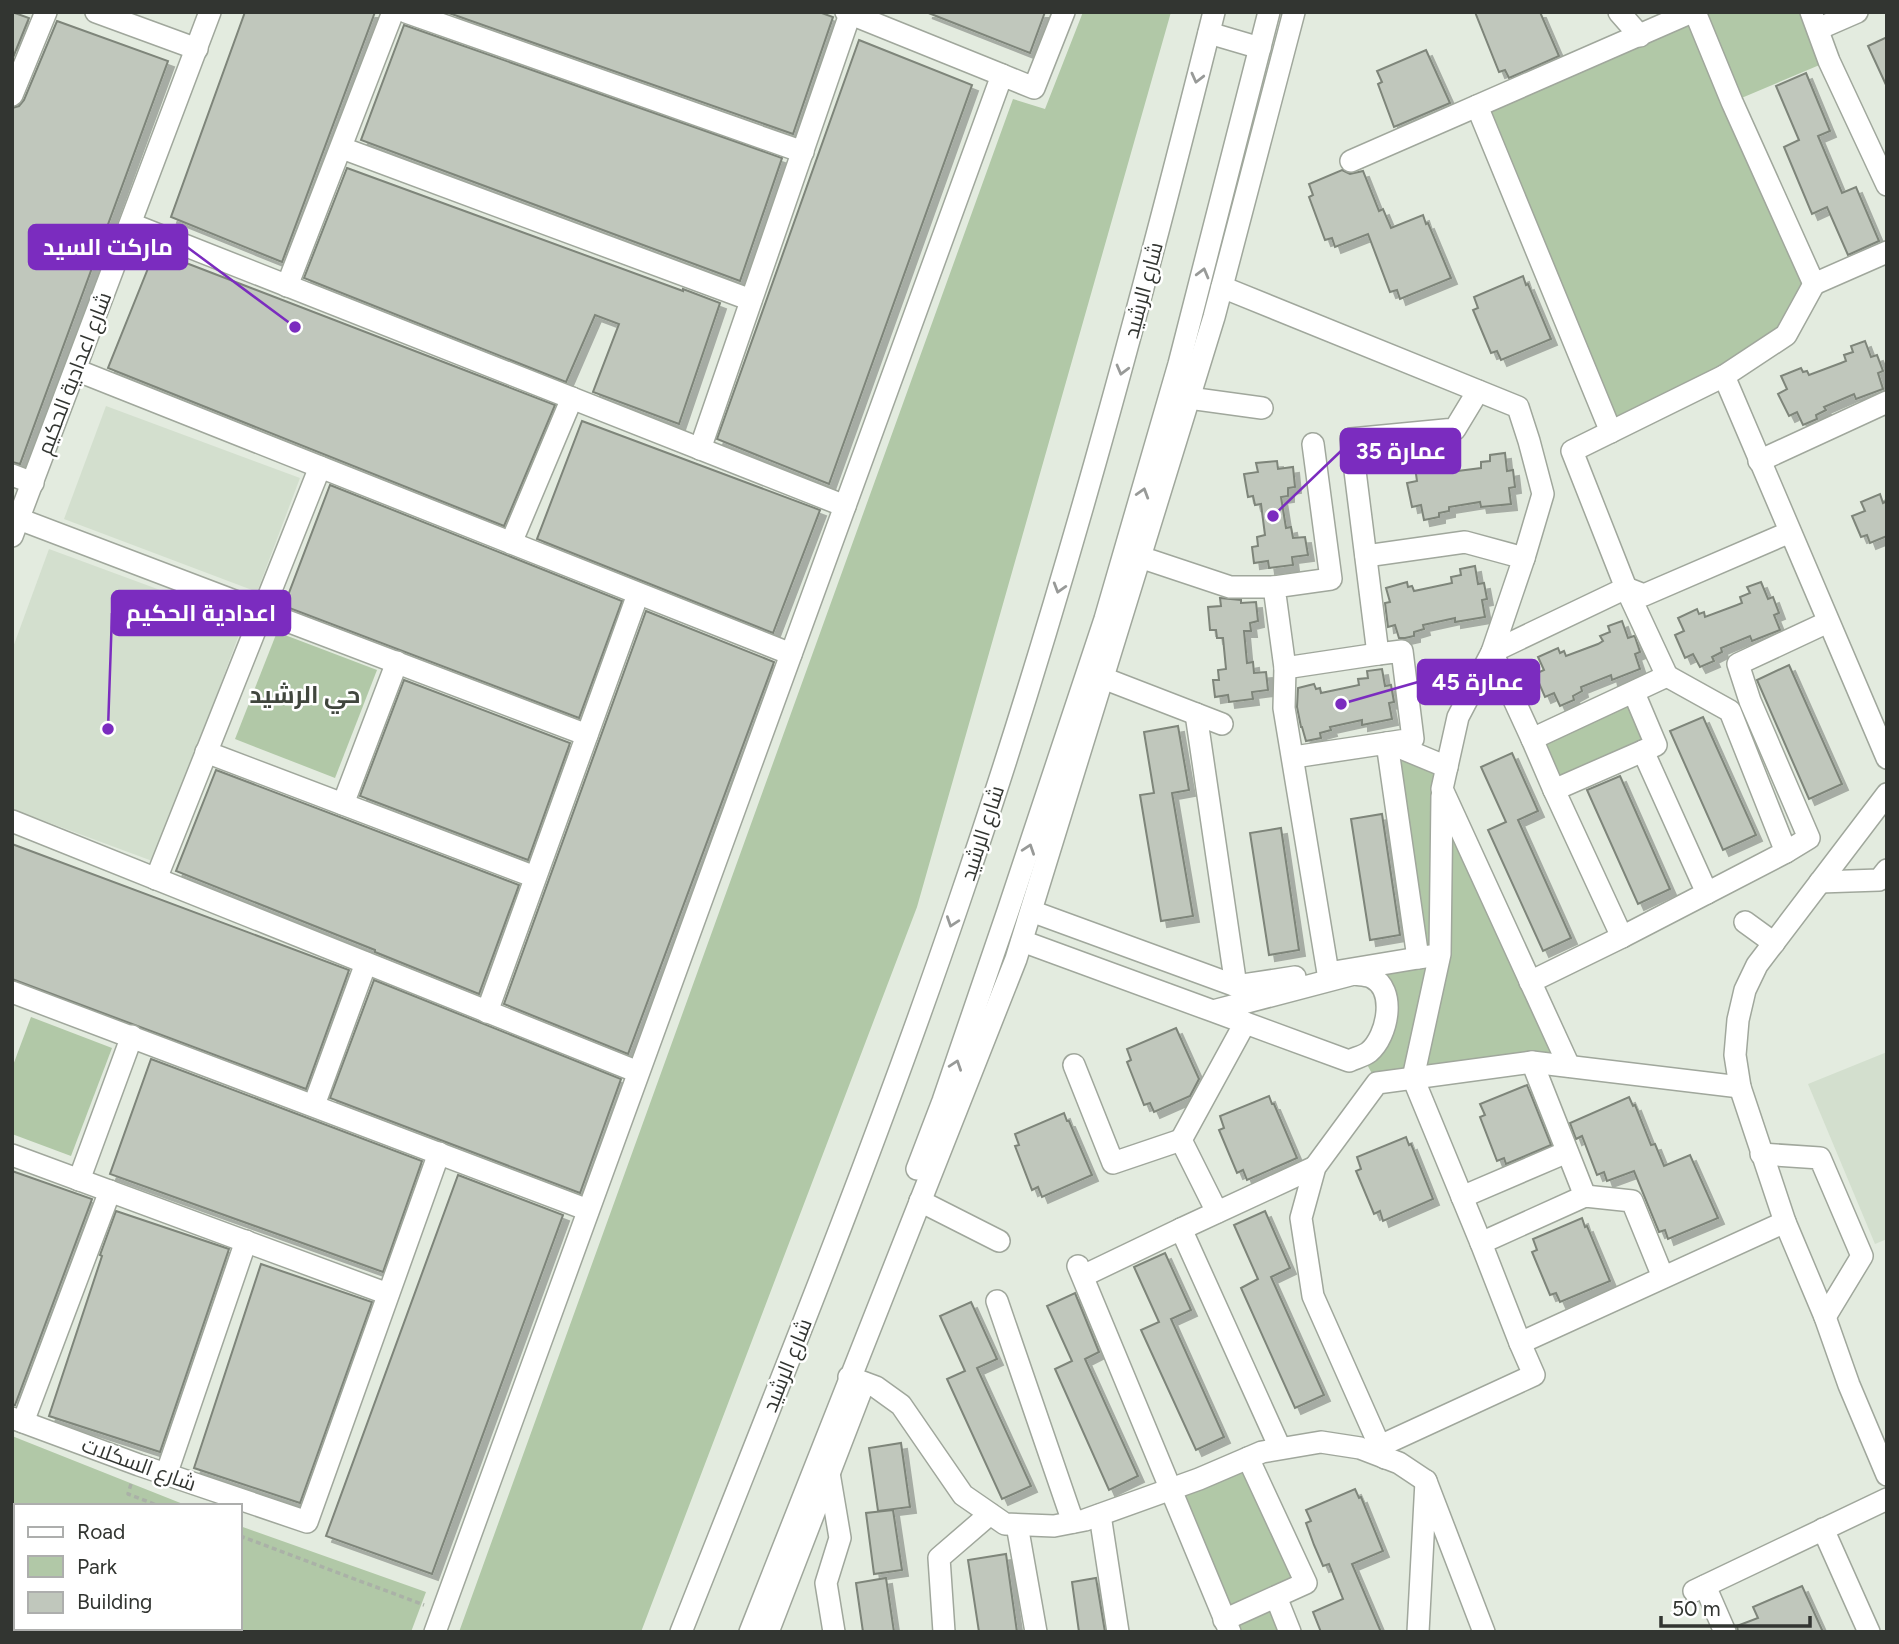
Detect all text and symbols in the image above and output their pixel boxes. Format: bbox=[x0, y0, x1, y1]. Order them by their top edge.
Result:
one-way arrow bbox=[1191, 72, 1205, 84]
callout: ماركت السيد bbox=[29, 225, 187, 269]
text: ماركت السيد bbox=[43, 233, 173, 261]
street label: شارع الرشيد bbox=[1118, 239, 1170, 341]
one-way arrow bbox=[1195, 267, 1209, 279]
street label: شارع اعدادية الحكيم bbox=[32, 288, 118, 458]
one-way arrow bbox=[1116, 364, 1130, 376]
callout: عمارة 35 bbox=[1341, 429, 1460, 473]
text: عمارة 35 bbox=[1356, 437, 1446, 465]
one-way arrow bbox=[1135, 487, 1150, 499]
one-way arrow bbox=[1053, 582, 1068, 594]
callout: اعدادية الحكيم bbox=[112, 591, 290, 635]
text: اعدادية الحكيم bbox=[126, 599, 276, 629]
callout: عمارة 45 bbox=[1418, 660, 1539, 704]
text: عمارة 45 bbox=[1432, 668, 1524, 696]
district label: حي الرشيد bbox=[250, 680, 360, 714]
street label: شارع الرشيد bbox=[955, 782, 1011, 884]
one-way arrow bbox=[1021, 844, 1036, 856]
one-way arrow bbox=[946, 915, 960, 927]
one-way arrow bbox=[948, 1059, 962, 1071]
street label: شارع الرشيد bbox=[757, 1315, 819, 1416]
street label: شارع السكلات bbox=[78, 1432, 200, 1498]
legend bbox=[14, 1504, 242, 1630]
text: Road bbox=[77, 1519, 125, 1544]
text: Park bbox=[77, 1554, 118, 1579]
scale bar bbox=[1661, 1584, 1810, 1628]
text: Building bbox=[77, 1589, 152, 1614]
text: 50 m bbox=[1672, 1596, 1721, 1621]

